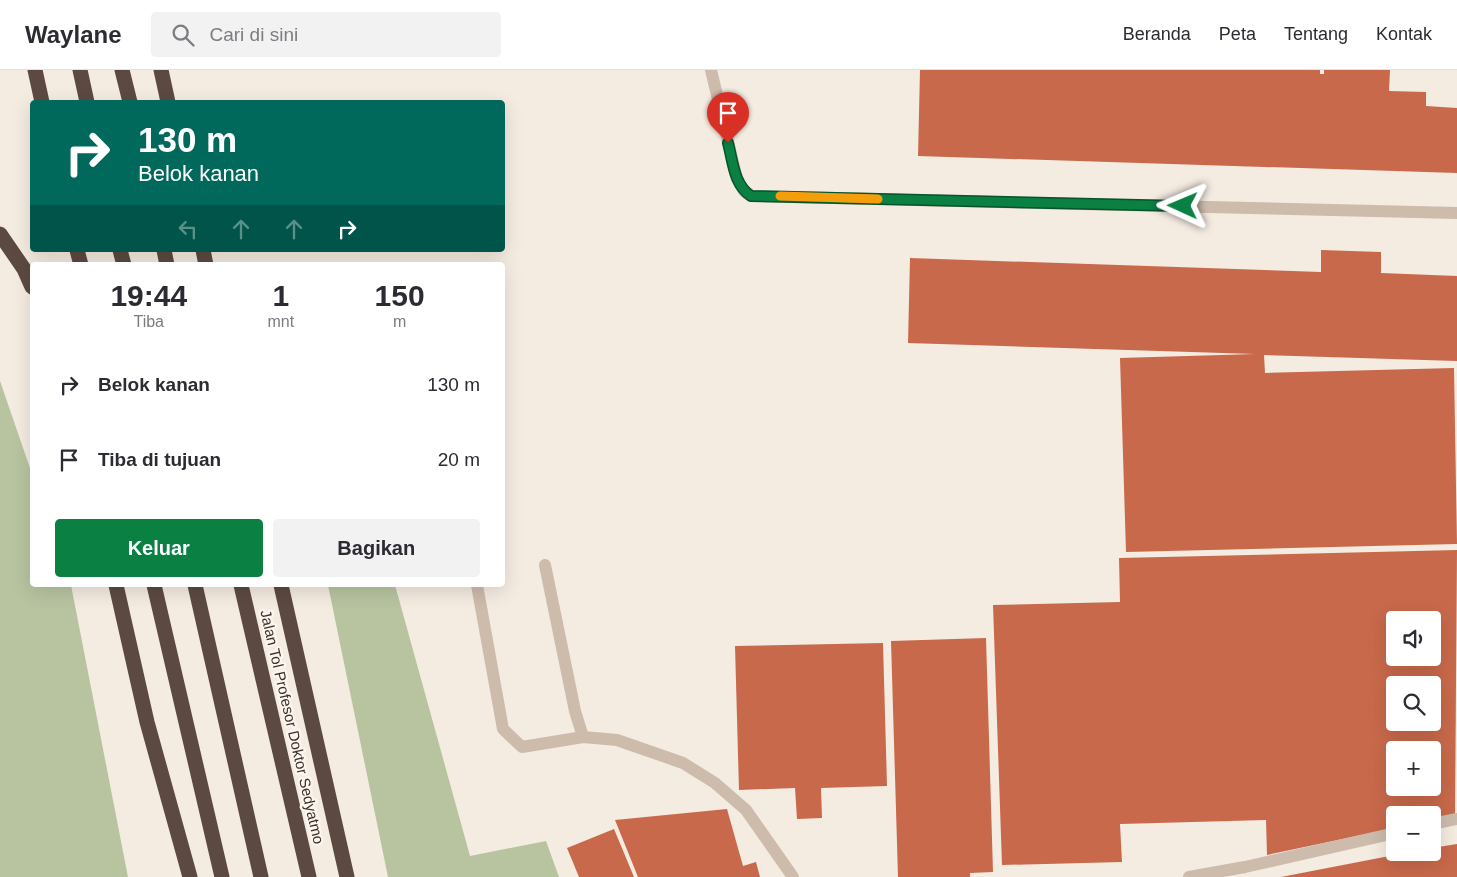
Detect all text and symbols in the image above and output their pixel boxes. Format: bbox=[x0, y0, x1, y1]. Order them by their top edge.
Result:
search box bbox=[151, 12, 501, 57]
text: Waylane bbox=[25, 21, 121, 48]
icon: search bbox=[169, 21, 197, 49]
text: Cari di sini bbox=[209, 24, 298, 45]
text: Beranda bbox=[1123, 24, 1191, 44]
text: Peta bbox=[1219, 24, 1256, 44]
text: Tentang bbox=[1284, 24, 1348, 44]
text: Kontak bbox=[1376, 24, 1432, 44]
pin bbox=[707, 92, 749, 143]
icon: arrive bbox=[714, 99, 742, 127]
icon: right bbox=[55, 120, 120, 185]
text: 130 m bbox=[138, 120, 237, 159]
text: Belok kanan bbox=[138, 161, 259, 186]
position arrow bbox=[1156, 179, 1208, 231]
icon: left bbox=[174, 215, 202, 243]
icon: ahead bbox=[227, 215, 255, 243]
icon: ahead bbox=[280, 215, 308, 243]
icon: right bbox=[333, 215, 361, 243]
text: 19:44 bbox=[110, 279, 187, 312]
text: 1 bbox=[272, 279, 289, 312]
text: 150 bbox=[375, 279, 425, 312]
text: Tiba bbox=[133, 313, 164, 330]
text: mnt bbox=[267, 313, 294, 330]
text: m bbox=[393, 313, 406, 330]
icon: right bbox=[55, 371, 83, 399]
text: Belok kanan bbox=[98, 374, 210, 395]
text: 130 m bbox=[427, 374, 480, 395]
icon: arrive bbox=[55, 446, 83, 474]
text: Tiba di tujuan bbox=[98, 449, 221, 470]
text: 20 m bbox=[438, 449, 480, 470]
button: Keluar bbox=[55, 519, 263, 577]
button: Bagikan bbox=[273, 519, 480, 577]
street label: Jalan Tol Profesor Doktor Sedyatmo bbox=[257, 608, 328, 846]
map controls bbox=[1386, 611, 1441, 861]
button: sound bbox=[1386, 611, 1441, 666]
button: search bbox=[1386, 676, 1441, 731]
button: + bbox=[1386, 741, 1441, 796]
button: − bbox=[1386, 806, 1441, 861]

